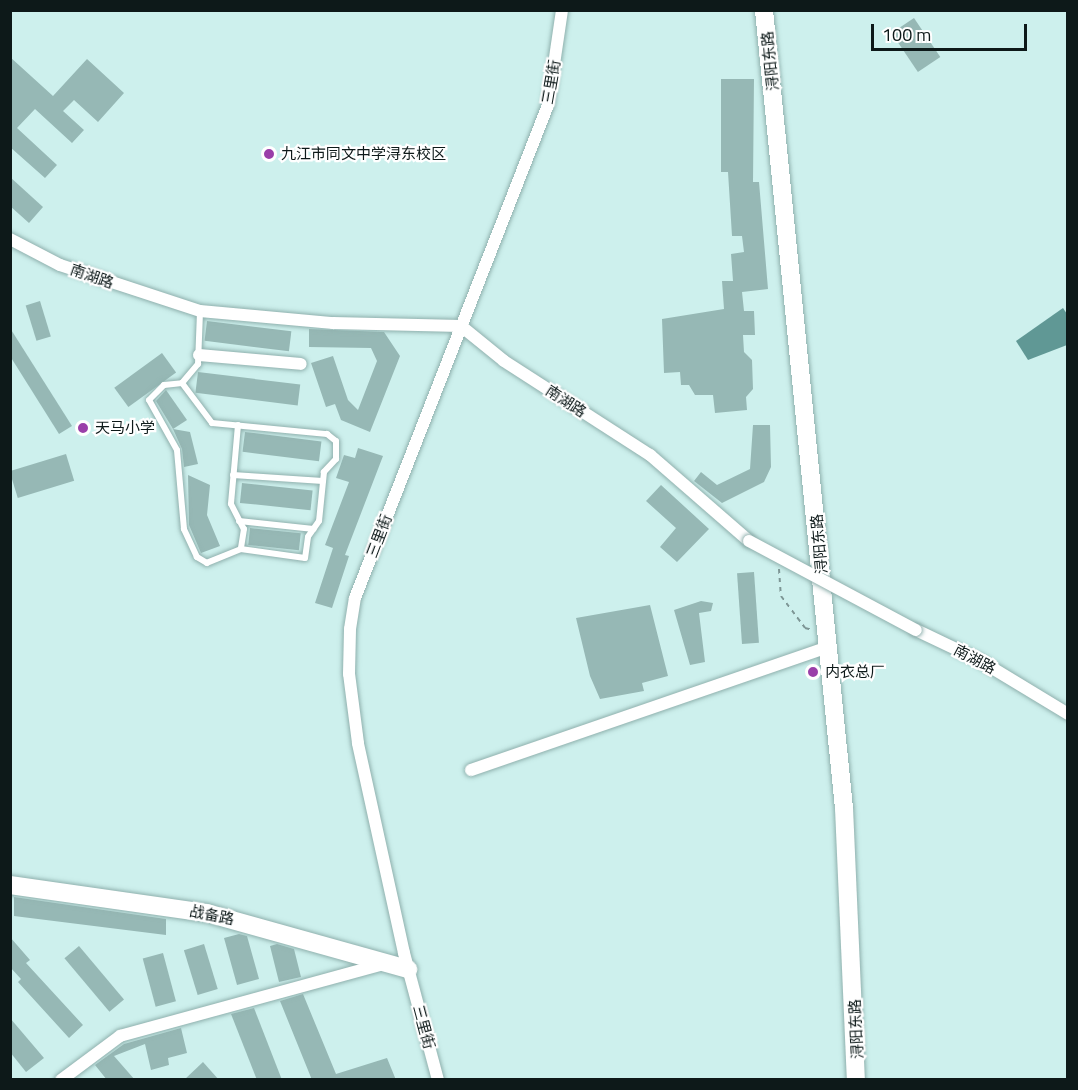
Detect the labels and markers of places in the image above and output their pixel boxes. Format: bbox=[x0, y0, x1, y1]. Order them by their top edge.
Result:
place label: 九江市同文中学浔东校区 bbox=[281, 145, 446, 163]
marker: 九江市同文中学浔东校区 bbox=[262, 147, 276, 161]
place label: 天马小学 bbox=[95, 419, 155, 437]
marker: 天马小学 bbox=[76, 421, 90, 435]
place label: 内衣总厂 bbox=[825, 663, 885, 681]
marker: 内衣总厂 bbox=[806, 665, 820, 679]

